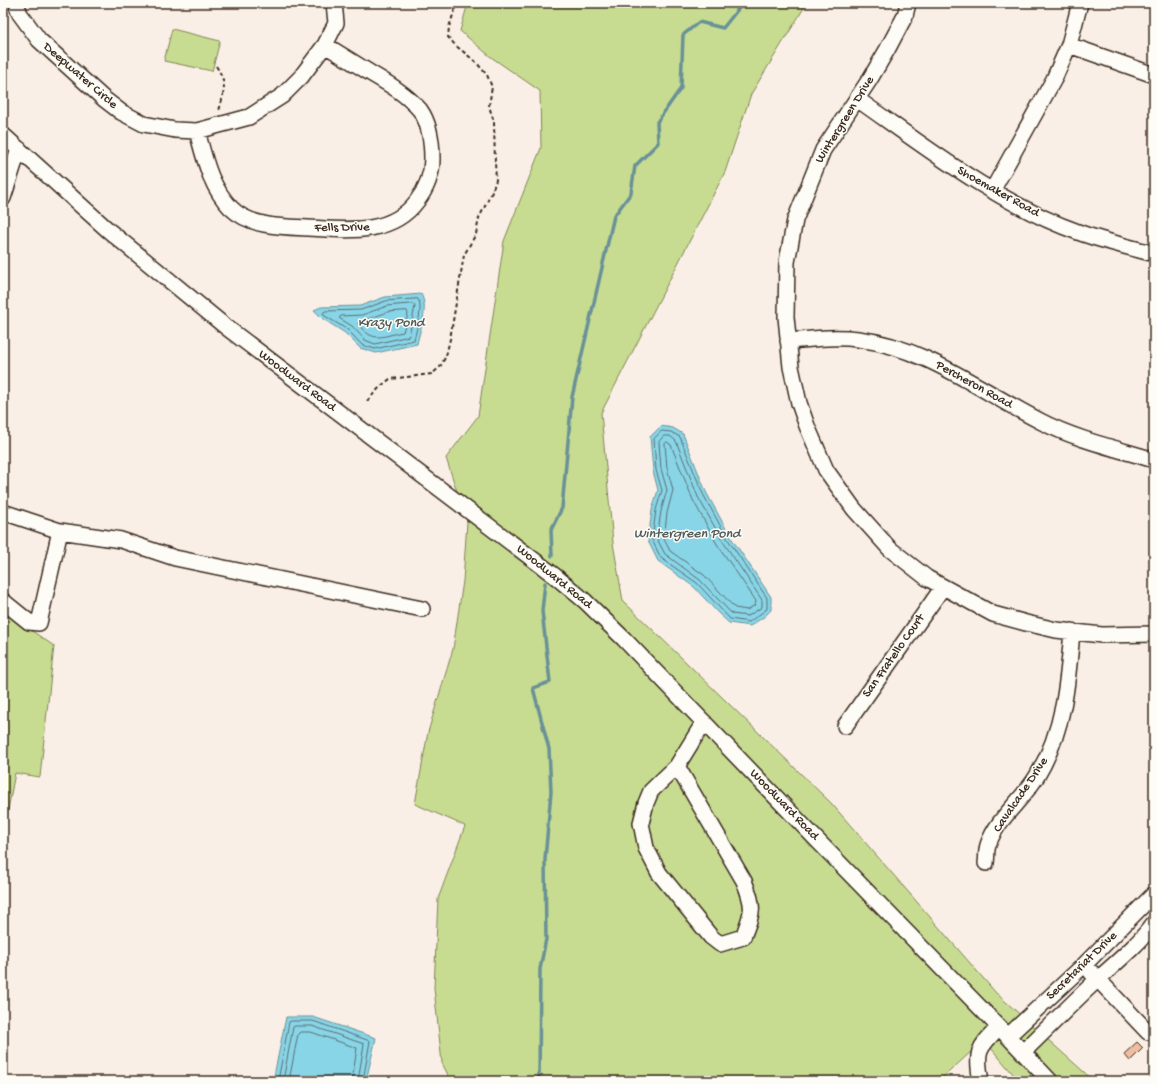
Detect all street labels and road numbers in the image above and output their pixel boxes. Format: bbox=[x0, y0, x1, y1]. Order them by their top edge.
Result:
street label: Deepwater Circle bbox=[39, 39, 121, 113]
street label: Wintergreen Drive bbox=[812, 74, 878, 166]
street label: Shoemaker Road bbox=[954, 163, 1043, 221]
street label: Fells Drive bbox=[313, 220, 370, 236]
street label: Woodward Road bbox=[255, 347, 340, 416]
street label: Percheron Road bbox=[932, 357, 1016, 413]
street label: Woodward Road bbox=[513, 542, 596, 613]
street label: San Fratello Court bbox=[860, 610, 929, 701]
street label: Cavalcade Drive bbox=[990, 754, 1052, 835]
street label: Woodward Road bbox=[746, 766, 823, 845]
street label: Secretariat Drive bbox=[1044, 928, 1121, 1003]

